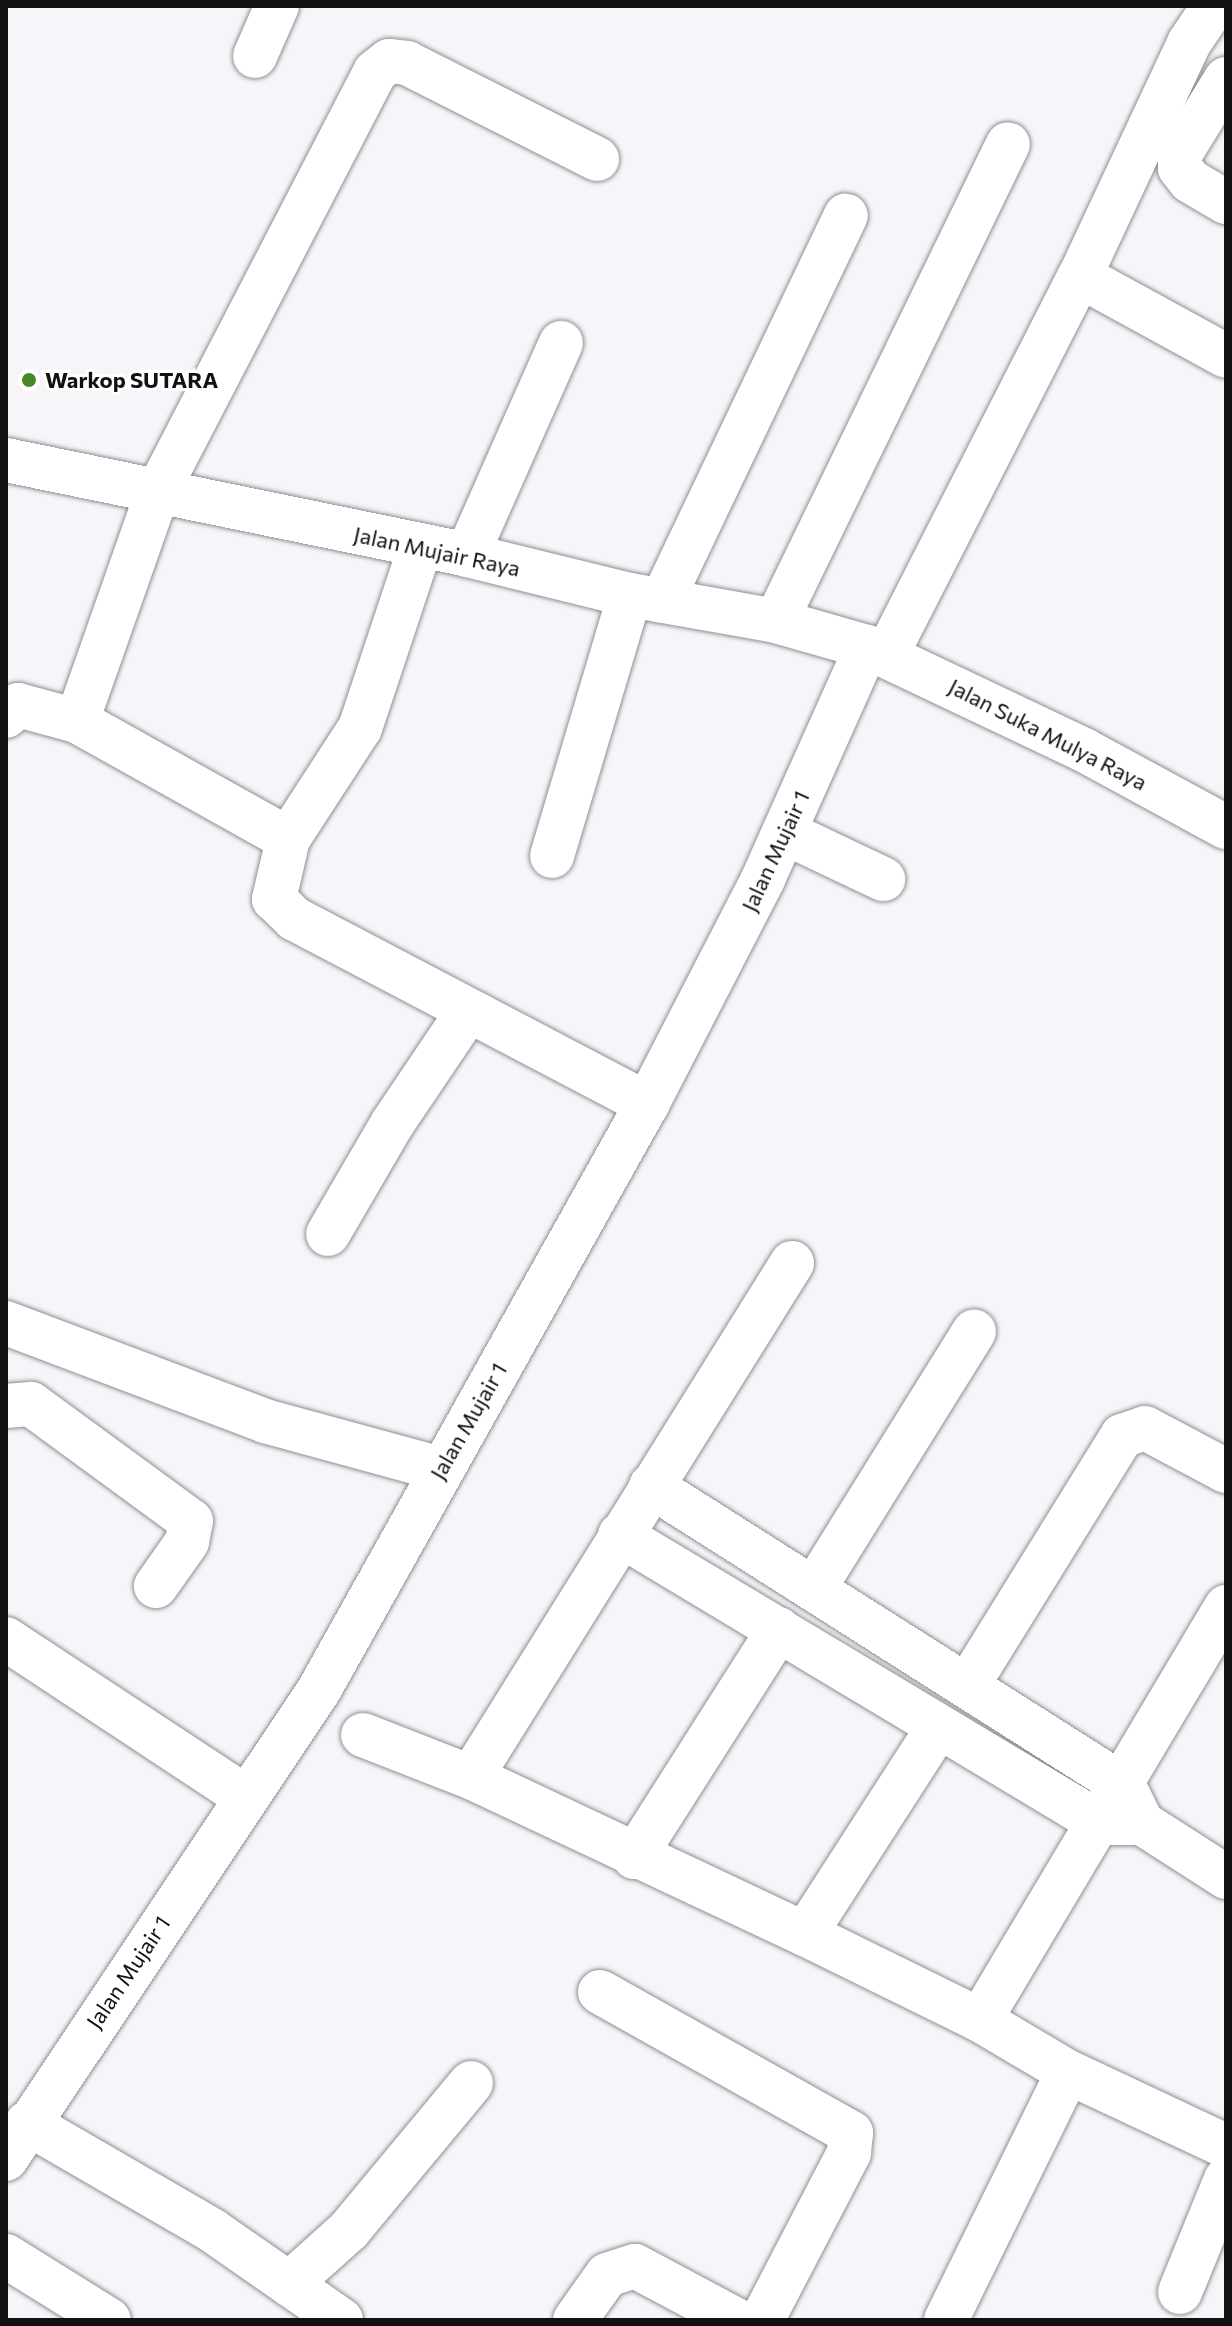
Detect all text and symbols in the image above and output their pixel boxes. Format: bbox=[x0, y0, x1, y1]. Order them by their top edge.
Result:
place label: Warkop SUTARA bbox=[45, 367, 218, 393]
marker: Warkop SUTARA bbox=[20, 371, 38, 389]
street label: Jalan Mujair Raya bbox=[351, 520, 523, 582]
street label: Jalan Suka Mulya Raya bbox=[944, 673, 1152, 795]
street label: Jalan Mujair 1 bbox=[736, 786, 814, 916]
street label: Jalan Mujair 1 bbox=[424, 1358, 512, 1484]
street label: Jalan Mujair 1 bbox=[81, 1911, 175, 2033]

